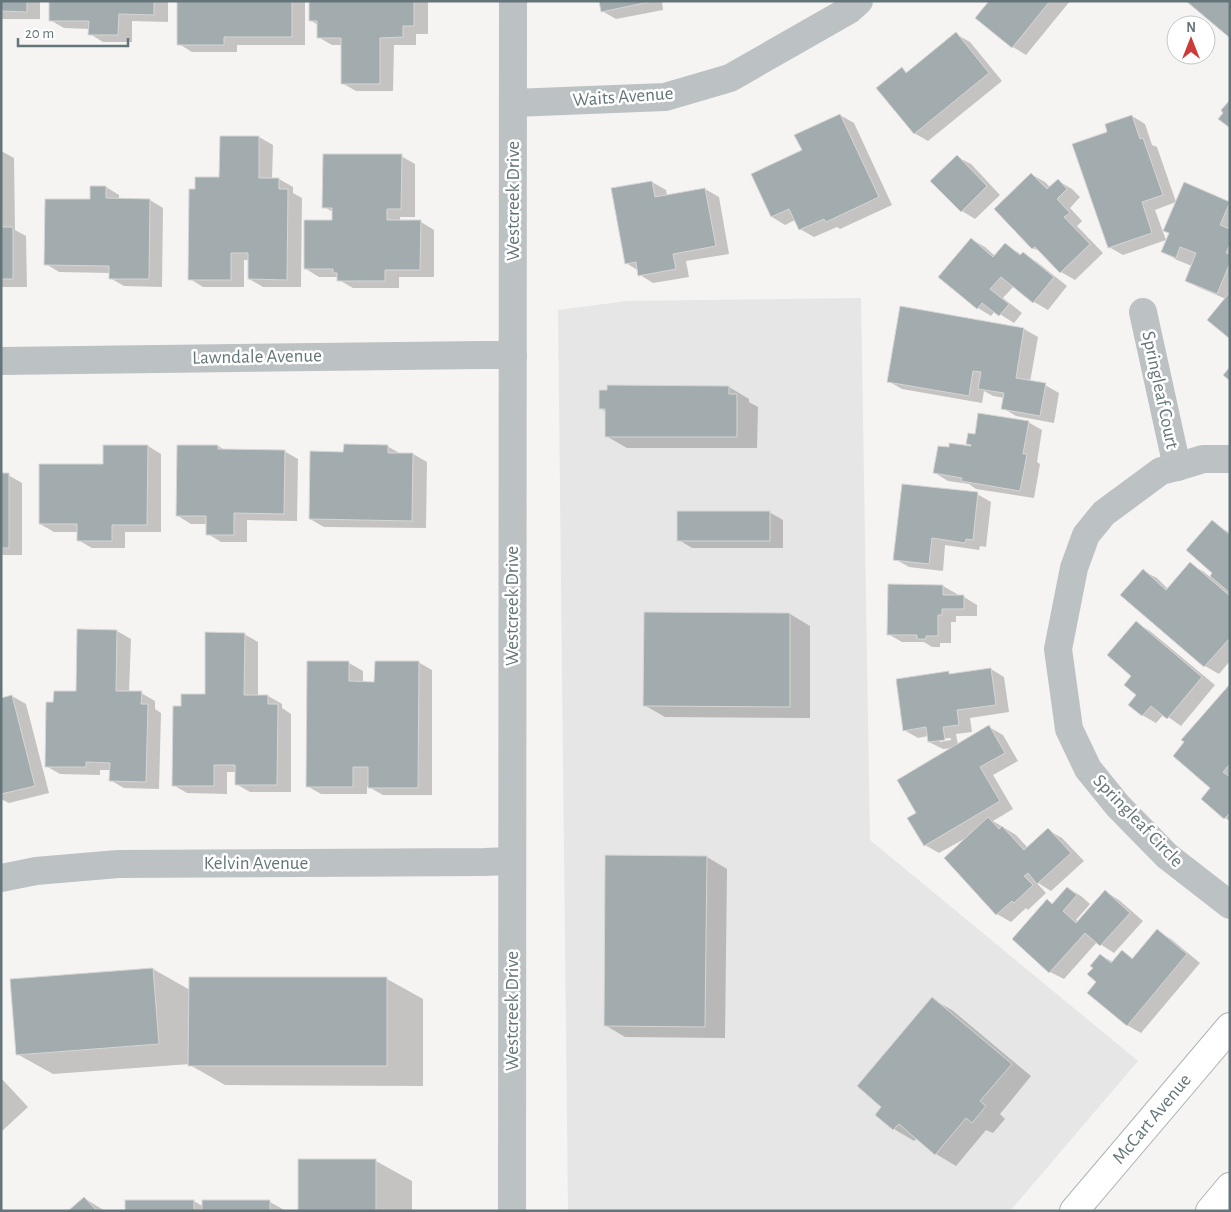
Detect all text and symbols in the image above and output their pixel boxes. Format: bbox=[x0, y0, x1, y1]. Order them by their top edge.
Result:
scale bar bbox=[18, 15, 128, 47]
north arrow bbox=[1166, 15, 1216, 65]
text: N bbox=[1186, 21, 1196, 35]
text: 20 m bbox=[25, 26, 54, 41]
street label: Waits Avenue bbox=[572, 84, 674, 110]
street label: Westcreek Drive bbox=[504, 141, 523, 261]
street label: Springleaf Court bbox=[1138, 329, 1182, 451]
street label: Lawndale Avenue bbox=[192, 346, 322, 368]
street label: Westcreek Drive bbox=[503, 546, 522, 666]
street label: Springleaf Circle bbox=[1089, 771, 1187, 871]
street label: Kelvin Avenue bbox=[204, 854, 308, 873]
street label: Westcreek Drive bbox=[503, 951, 522, 1071]
street label: McCart Avenue bbox=[1109, 1070, 1195, 1168]

